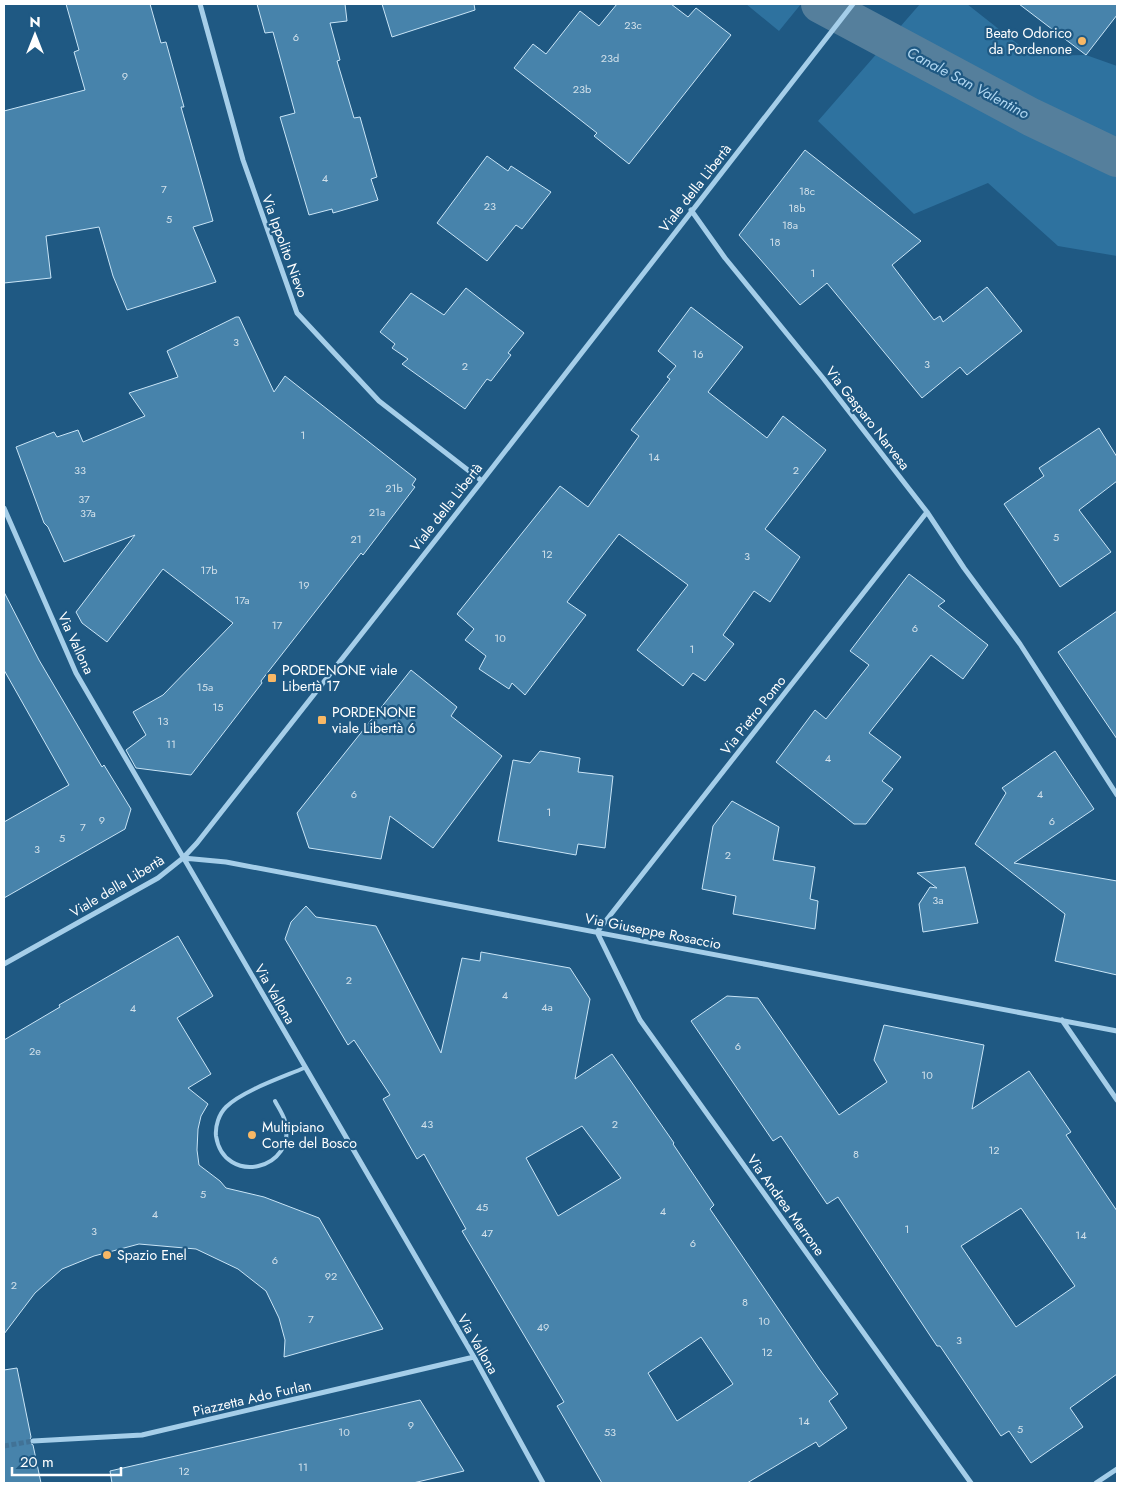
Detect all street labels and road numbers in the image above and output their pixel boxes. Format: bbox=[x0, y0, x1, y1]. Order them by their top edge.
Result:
street label: Viale della Libertà bbox=[654, 140, 736, 236]
street label: Via Ippolito Nievo bbox=[257, 192, 313, 300]
street label: Via Gasparo Narvesa bbox=[821, 362, 915, 474]
street label: Viale della Libertà bbox=[405, 459, 487, 555]
street label: Via Vallona bbox=[53, 609, 99, 677]
street label: Via Pietro Pomo bbox=[716, 671, 791, 759]
street label: Viale della Libertà bbox=[66, 850, 168, 922]
street label: Via Giuseppe Rosaccio bbox=[583, 908, 723, 954]
street label: Via Vallona bbox=[250, 960, 300, 1028]
street label: Via Andrea Marrone bbox=[742, 1150, 830, 1260]
street label: Via Vallona bbox=[453, 1310, 503, 1378]
street label: Piazzetta Ado Furlan bbox=[191, 1375, 313, 1421]

